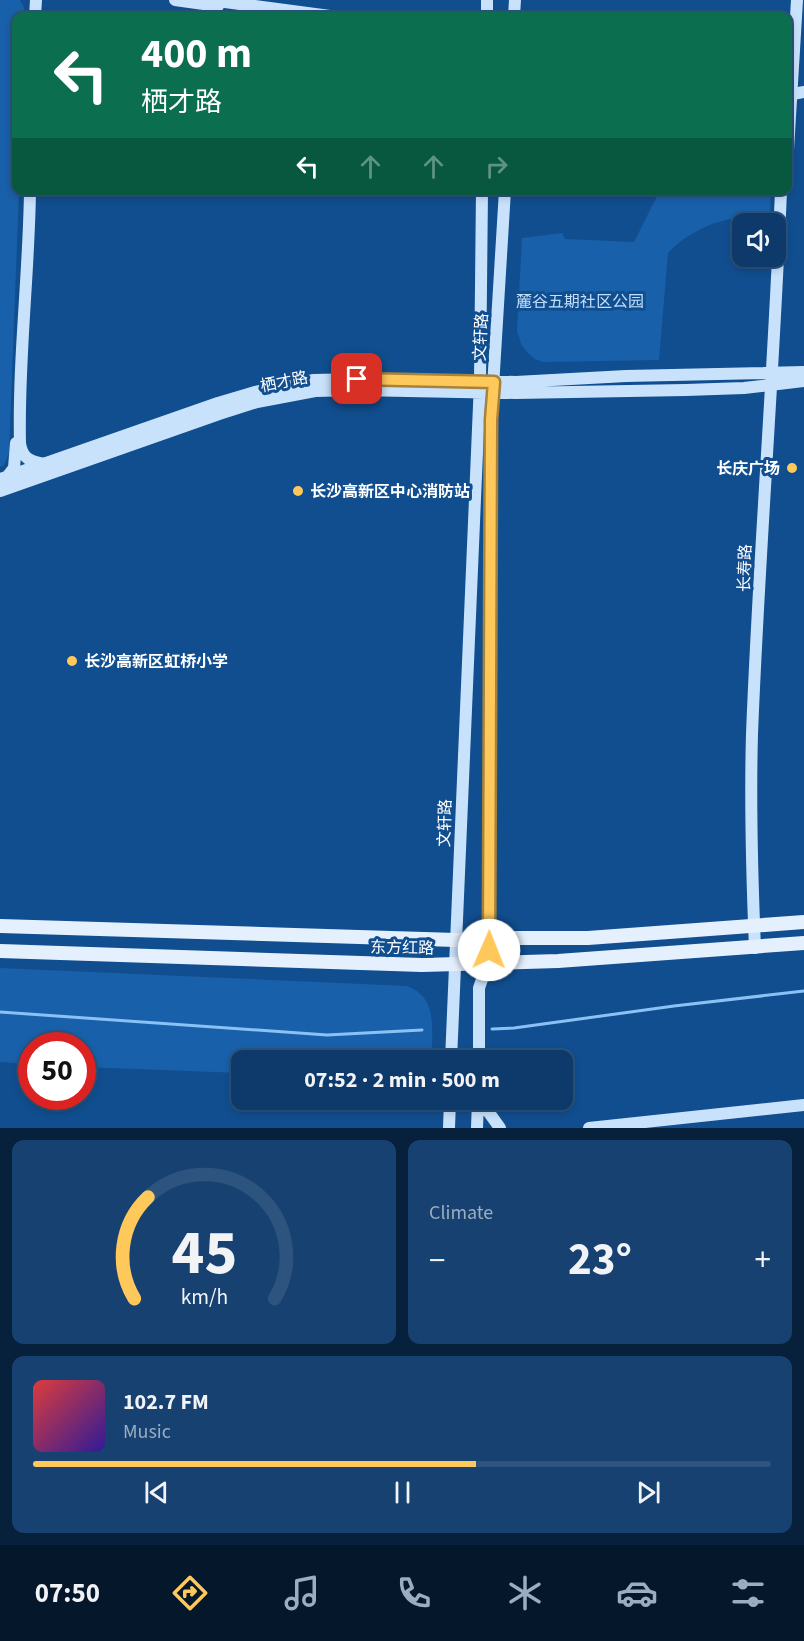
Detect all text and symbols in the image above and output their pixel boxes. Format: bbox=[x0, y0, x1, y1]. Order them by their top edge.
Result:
text: 400 m bbox=[141, 24, 252, 84]
icon: left bbox=[42, 36, 120, 114]
text: 栖才路 bbox=[141, 83, 222, 122]
icon: left bbox=[291, 150, 324, 183]
icon: ahead bbox=[354, 150, 387, 183]
icon: ahead bbox=[417, 150, 450, 183]
icon: right bbox=[480, 150, 513, 183]
map controls bbox=[732, 213, 786, 267]
button: sound bbox=[732, 213, 786, 267]
park label: 麓谷五期社区公园 bbox=[516, 291, 644, 313]
street label: 文轩路 bbox=[469, 313, 493, 362]
pin bbox=[331, 353, 382, 404]
icon: arrive bbox=[340, 362, 373, 395]
street label: 栖才路 bbox=[259, 367, 310, 397]
place label: 长庆广场 bbox=[716, 458, 780, 480]
marker: 长庆广场 bbox=[785, 461, 799, 475]
place label: 长沙高新区中心消防站 bbox=[310, 481, 470, 503]
marker: 长沙高新区中心消防站 bbox=[291, 484, 305, 498]
street label: 长寿路 bbox=[733, 544, 757, 592]
place label: 长沙高新区虹桥小学 bbox=[84, 651, 228, 673]
marker: 长沙高新区虹桥小学 bbox=[65, 654, 79, 668]
street label: 文轩路 bbox=[433, 799, 457, 847]
position arrow bbox=[457, 918, 521, 982]
street label: 东方红路 bbox=[370, 936, 434, 960]
speed limit sign: 50 bbox=[18, 1032, 96, 1110]
text: 07:52 · 2 min · 500 m bbox=[304, 1064, 500, 1096]
text: Climate bbox=[429, 1199, 493, 1227]
text: 45 bbox=[171, 1209, 237, 1298]
text: 23° bbox=[568, 1228, 632, 1292]
text: − bbox=[429, 1237, 445, 1284]
text: + bbox=[755, 1237, 771, 1284]
text: km/h bbox=[180, 1282, 228, 1313]
text: 102.7 FM bbox=[123, 1386, 209, 1418]
text: Music bbox=[123, 1418, 171, 1446]
icon: previous bbox=[140, 1476, 173, 1509]
icon: pause bbox=[386, 1476, 419, 1509]
icon: next bbox=[632, 1476, 665, 1509]
icon: directions bbox=[169, 1572, 211, 1614]
icon: music bbox=[281, 1572, 323, 1614]
icon: phone bbox=[393, 1572, 435, 1614]
icon: climate bbox=[504, 1572, 546, 1614]
icon: car bbox=[616, 1572, 658, 1614]
icon: filters bbox=[727, 1572, 769, 1614]
text: 07:50 bbox=[35, 1574, 100, 1613]

